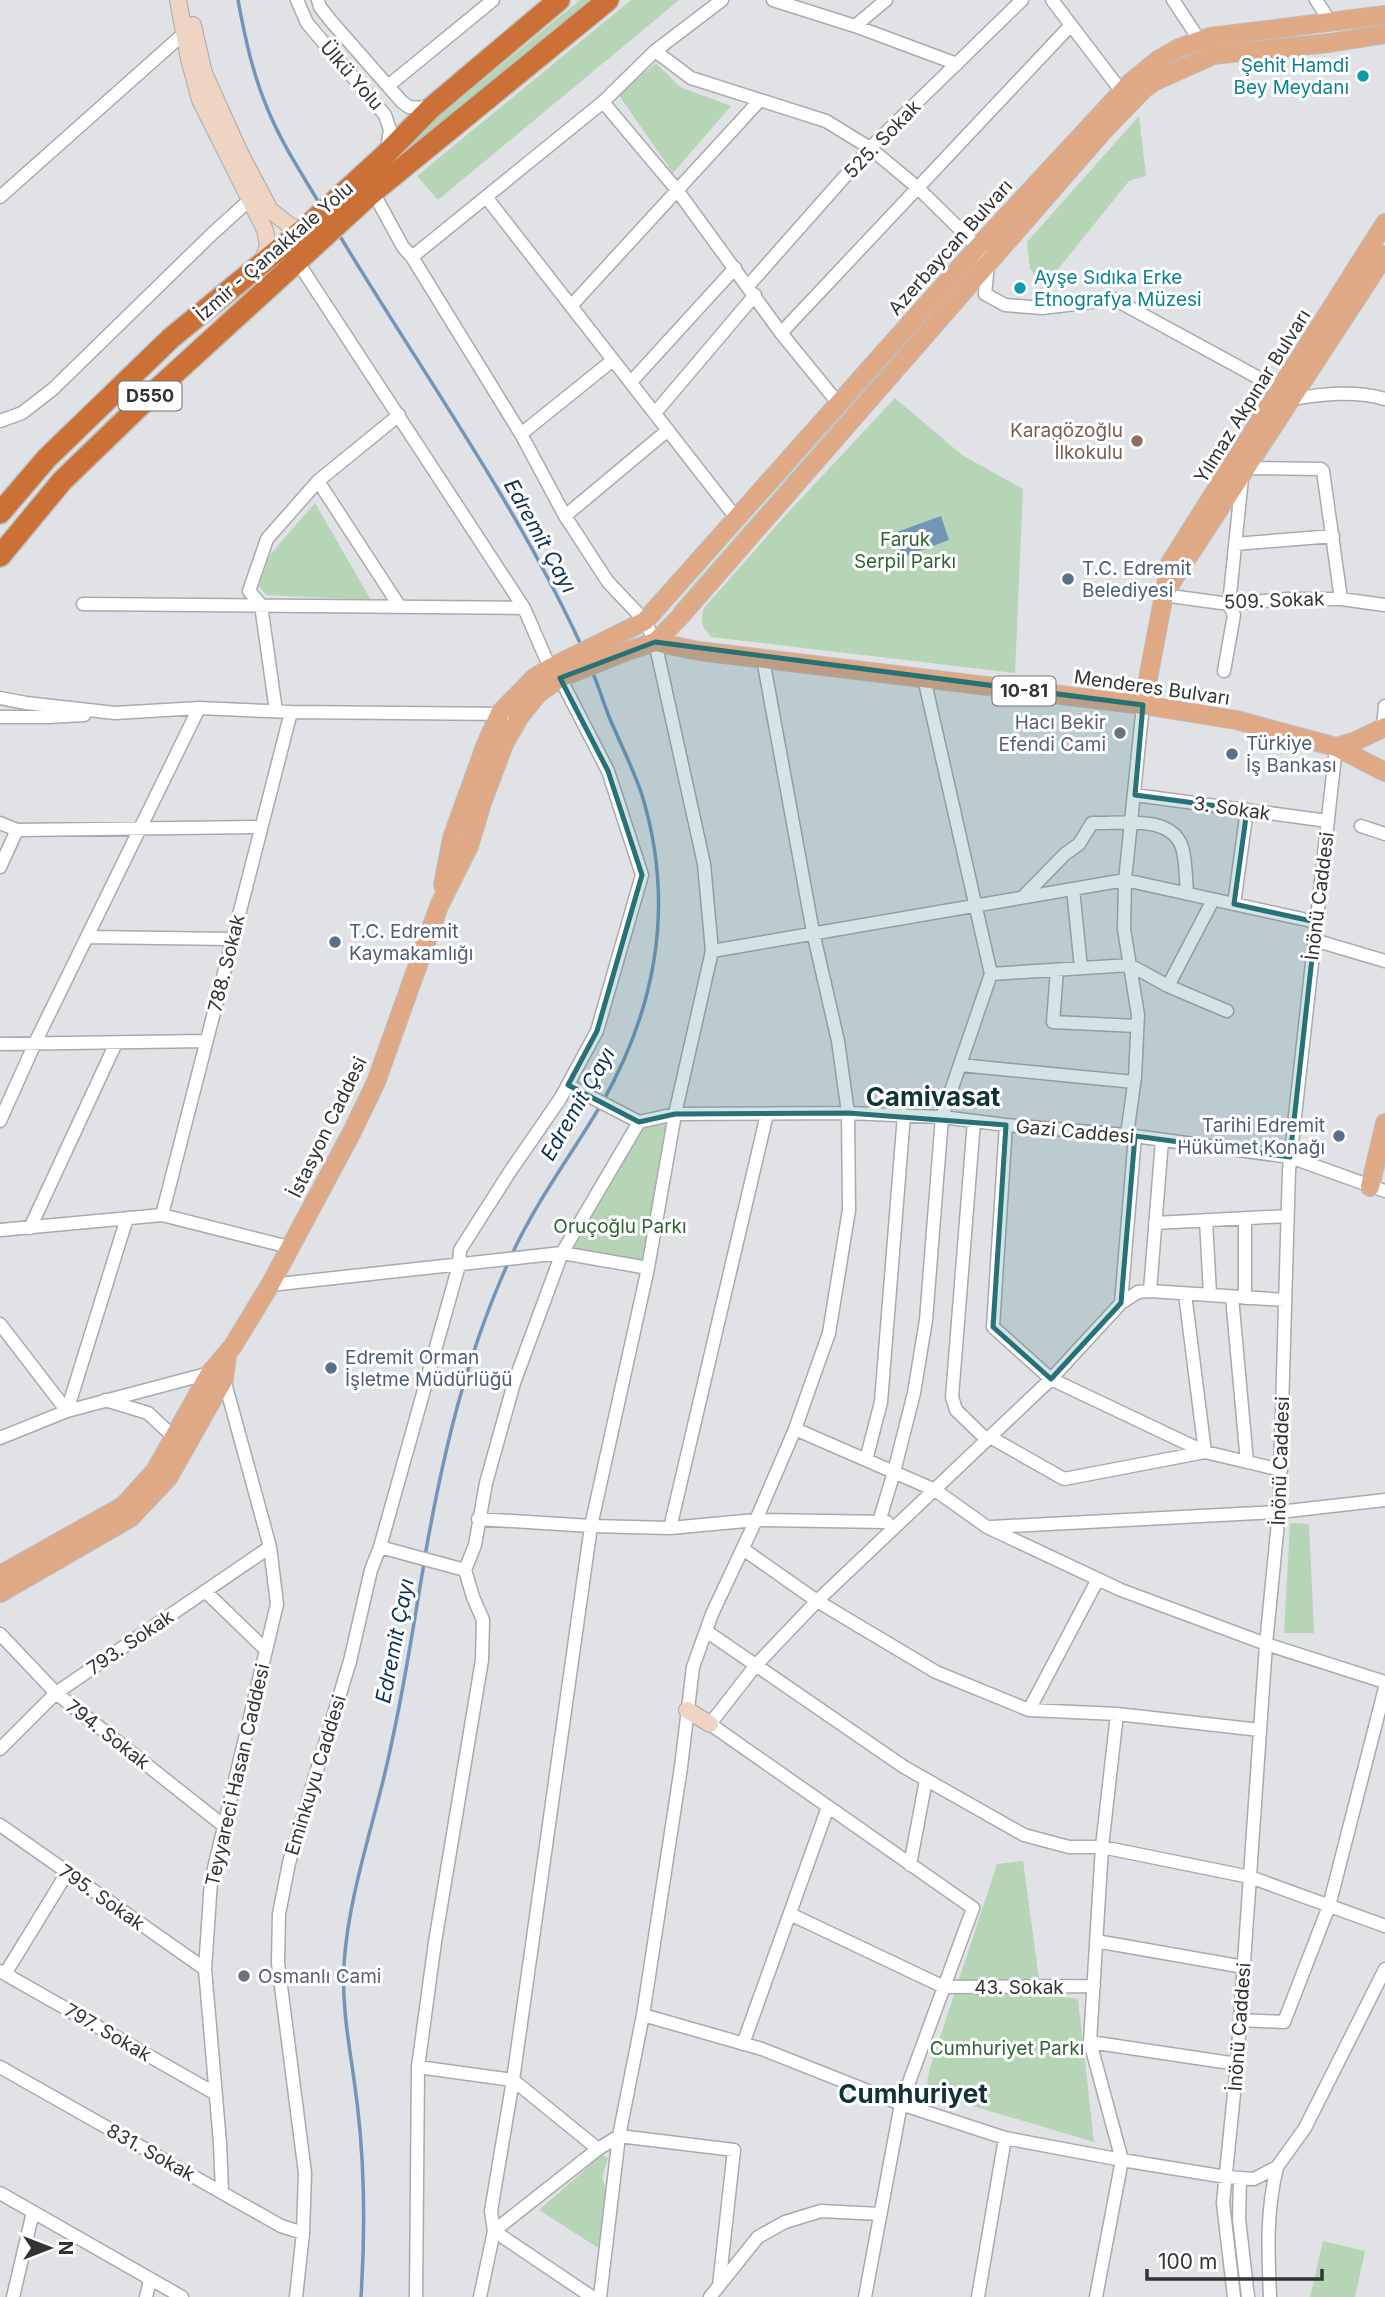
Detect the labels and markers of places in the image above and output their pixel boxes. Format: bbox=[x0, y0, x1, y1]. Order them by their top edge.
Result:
place label: Şehit Hamdi Bey Meydanı bbox=[1234, 54, 1349, 99]
marker: Şehit Hamdi Bey Meydanı bbox=[1355, 68, 1371, 84]
place label: Ayşe Sıdıka Erke Etnografya Müzesi bbox=[1034, 266, 1202, 311]
marker: Ayşe Sıdıka Erke Etnografya Müzesi bbox=[1012, 280, 1028, 296]
place label: Karagözoğlu İlkokulu bbox=[1010, 419, 1123, 464]
marker: Karagözoğlu İlkokulu bbox=[1129, 433, 1145, 449]
place label: T.C. Edremit Belediyesi bbox=[1082, 557, 1191, 602]
marker: T.C. Edremit Belediyesi bbox=[1060, 571, 1076, 587]
place label: Hacı Bekir Efendi Cami bbox=[998, 711, 1106, 756]
marker: Hacı Bekir Efendi Cami bbox=[1112, 725, 1128, 741]
place label: Türkiye İş Bankası bbox=[1246, 732, 1337, 777]
marker: Türkiye İş Bankası bbox=[1224, 746, 1240, 762]
place label: T.C. Edremit Kaymakamlığı bbox=[349, 920, 473, 965]
marker: T.C. Edremit Kaymakamlığı bbox=[327, 934, 343, 950]
place label: Tarihi Edremit Hükümet Konağı bbox=[1177, 1114, 1325, 1159]
marker: Tarihi Edremit Hükümet Konağı bbox=[1331, 1128, 1347, 1144]
place label: Edremit Orman İşletme Müdürlüğü bbox=[345, 1346, 513, 1391]
marker: Edremit Orman İşletme Müdürlüğü bbox=[323, 1360, 339, 1376]
place label: Osmanlı Cami bbox=[258, 1965, 381, 1988]
marker: Osmanlı Cami bbox=[236, 1968, 252, 1984]

